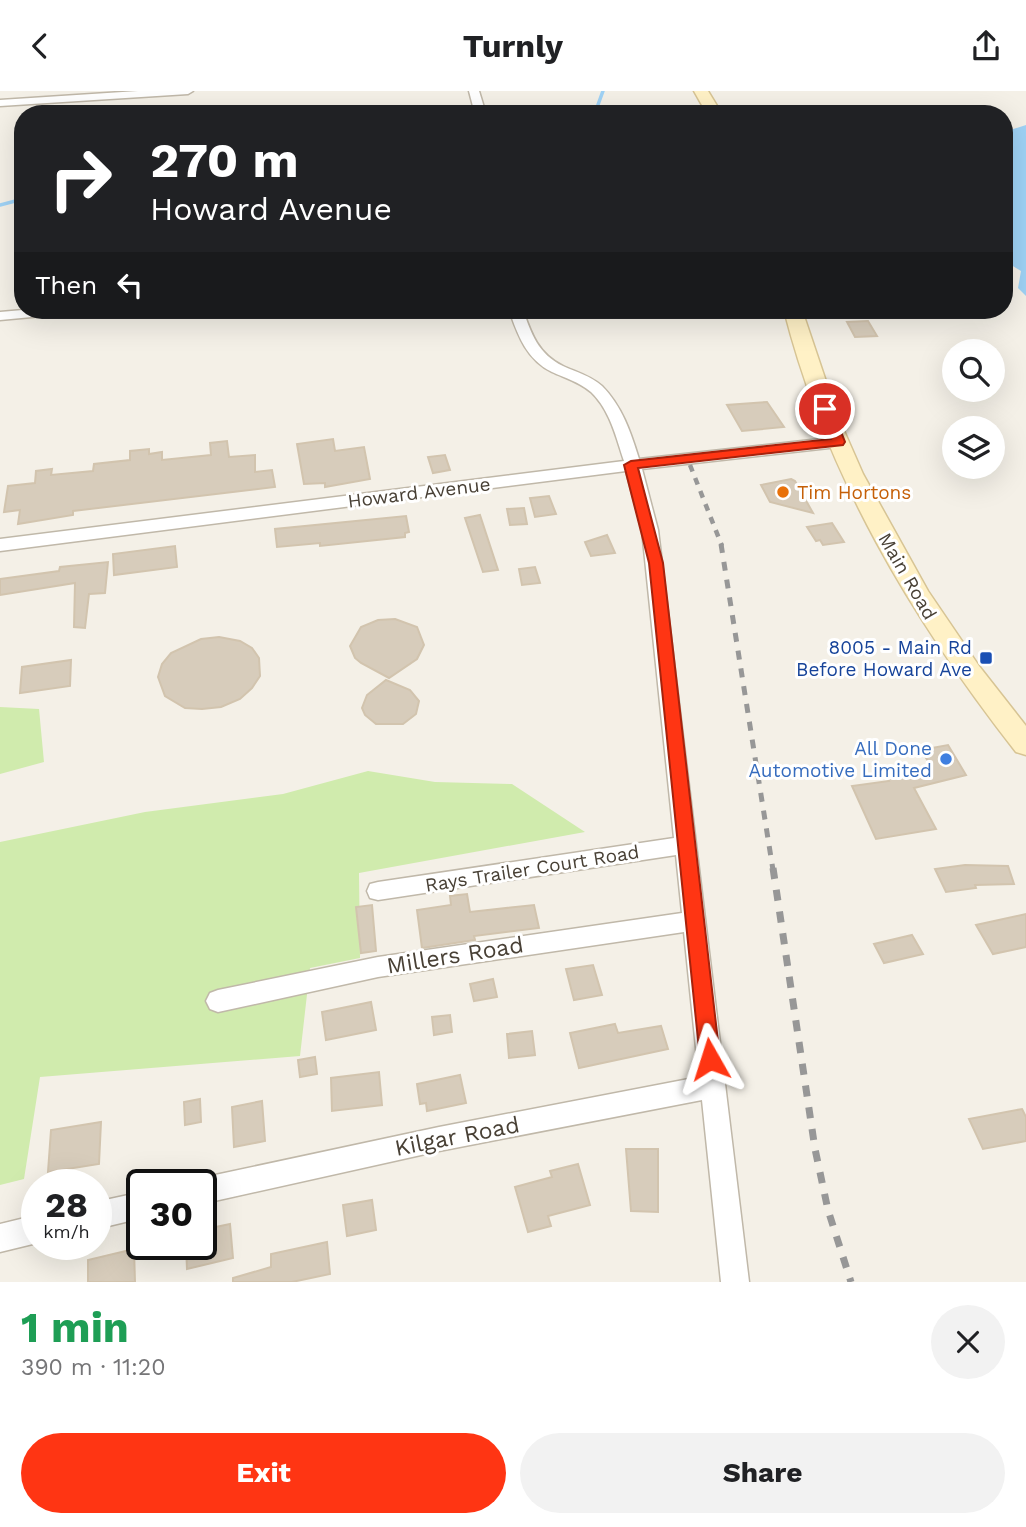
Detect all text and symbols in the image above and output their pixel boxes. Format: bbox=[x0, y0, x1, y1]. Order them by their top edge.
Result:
icon: back bbox=[21, 27, 59, 65]
text: Turnly bbox=[463, 27, 563, 65]
icon: share bbox=[967, 27, 1005, 65]
text: 270 m bbox=[150, 131, 299, 189]
icon: right bbox=[35, 133, 126, 224]
text: Howard Avenue bbox=[150, 190, 392, 228]
icon: left bbox=[111, 266, 149, 304]
text: Then bbox=[35, 270, 97, 300]
map controls bbox=[942, 339, 1005, 479]
button: search bbox=[942, 339, 1005, 402]
pin bbox=[795, 379, 855, 439]
icon: arrive bbox=[806, 390, 844, 428]
button: layers bbox=[942, 416, 1005, 479]
street label: Howard Avenue bbox=[346, 472, 492, 513]
place label: Tim Hortons bbox=[797, 481, 911, 504]
marker: Tim Hortons bbox=[775, 484, 791, 500]
street label: Main Road bbox=[873, 529, 942, 624]
place label: 8005 - Main Rd Before Howard Ave bbox=[796, 636, 972, 681]
marker: 8005 - Main Rd Before Howard Ave bbox=[978, 650, 994, 666]
place label: All Done Automotive Limited bbox=[748, 737, 932, 782]
marker: All Done Automotive Limited bbox=[938, 751, 954, 767]
street label: Rays Trailer Court Road bbox=[423, 840, 641, 897]
street label: Millers Road bbox=[385, 931, 525, 980]
position arrow bbox=[673, 1022, 747, 1096]
street label: Kilgar Road bbox=[393, 1111, 522, 1162]
speed limit sign: 30 bbox=[126, 1169, 217, 1260]
text: 28 bbox=[45, 1184, 88, 1226]
text: km/h bbox=[43, 1221, 90, 1242]
text: 1 min bbox=[21, 1303, 129, 1352]
button: close bbox=[931, 1305, 1005, 1379]
text: 390 m · 11:20 bbox=[21, 1354, 166, 1381]
button: Exit bbox=[21, 1433, 506, 1513]
button: Share bbox=[520, 1433, 1005, 1513]

